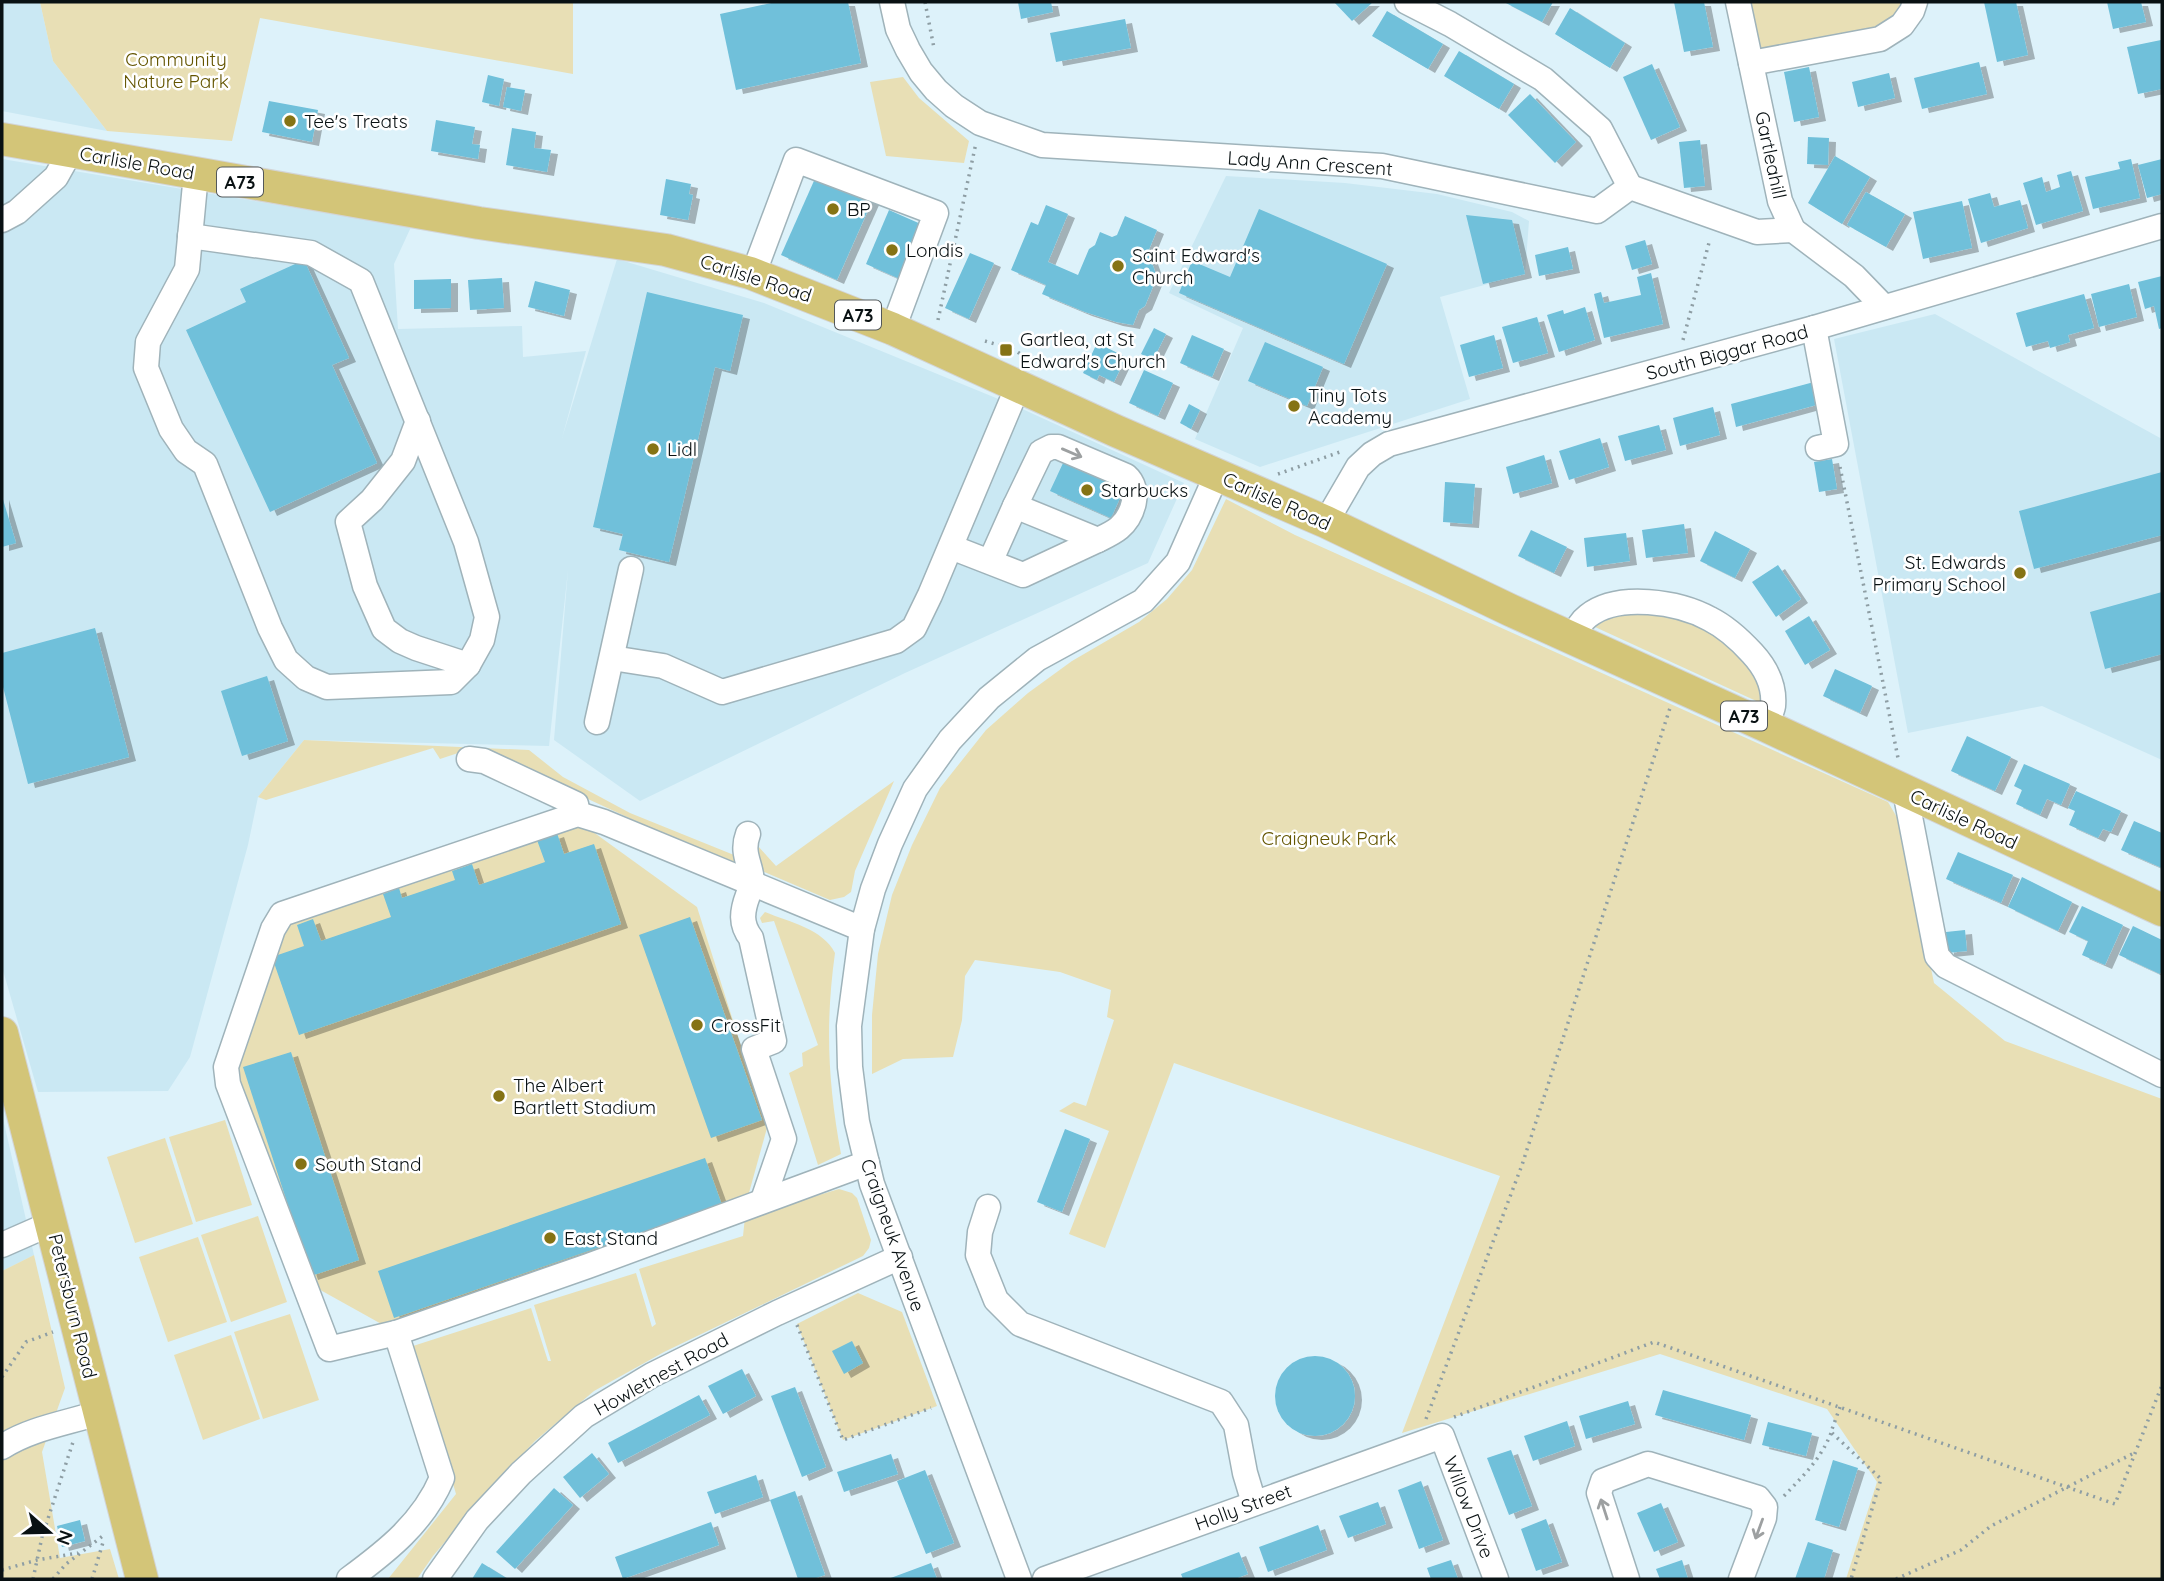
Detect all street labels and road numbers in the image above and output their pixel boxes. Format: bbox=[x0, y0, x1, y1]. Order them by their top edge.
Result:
street label: Gartleahill bbox=[1750, 109, 1792, 201]
street label: Carlisle Road bbox=[78, 141, 196, 185]
street label: Lady Ann Crescent bbox=[1227, 145, 1393, 181]
road number: A73 bbox=[217, 168, 263, 196]
street label: Carlisle Road bbox=[697, 249, 815, 307]
road number: A73 bbox=[835, 300, 881, 330]
street label: South Biggar Road bbox=[1643, 319, 1811, 385]
street label: Carlisle Road bbox=[1219, 466, 1335, 536]
road number: A73 bbox=[1721, 702, 1767, 730]
street label: Carlisle Road bbox=[1906, 784, 2022, 854]
street label: Craigneuk Avenue bbox=[856, 1156, 930, 1314]
street label: Petersburn Road bbox=[43, 1231, 103, 1381]
street label: Howletnest Road bbox=[589, 1327, 733, 1421]
street label: Willow Drive bbox=[1439, 1452, 1499, 1562]
street label: Holly Street bbox=[1191, 1478, 1295, 1536]

